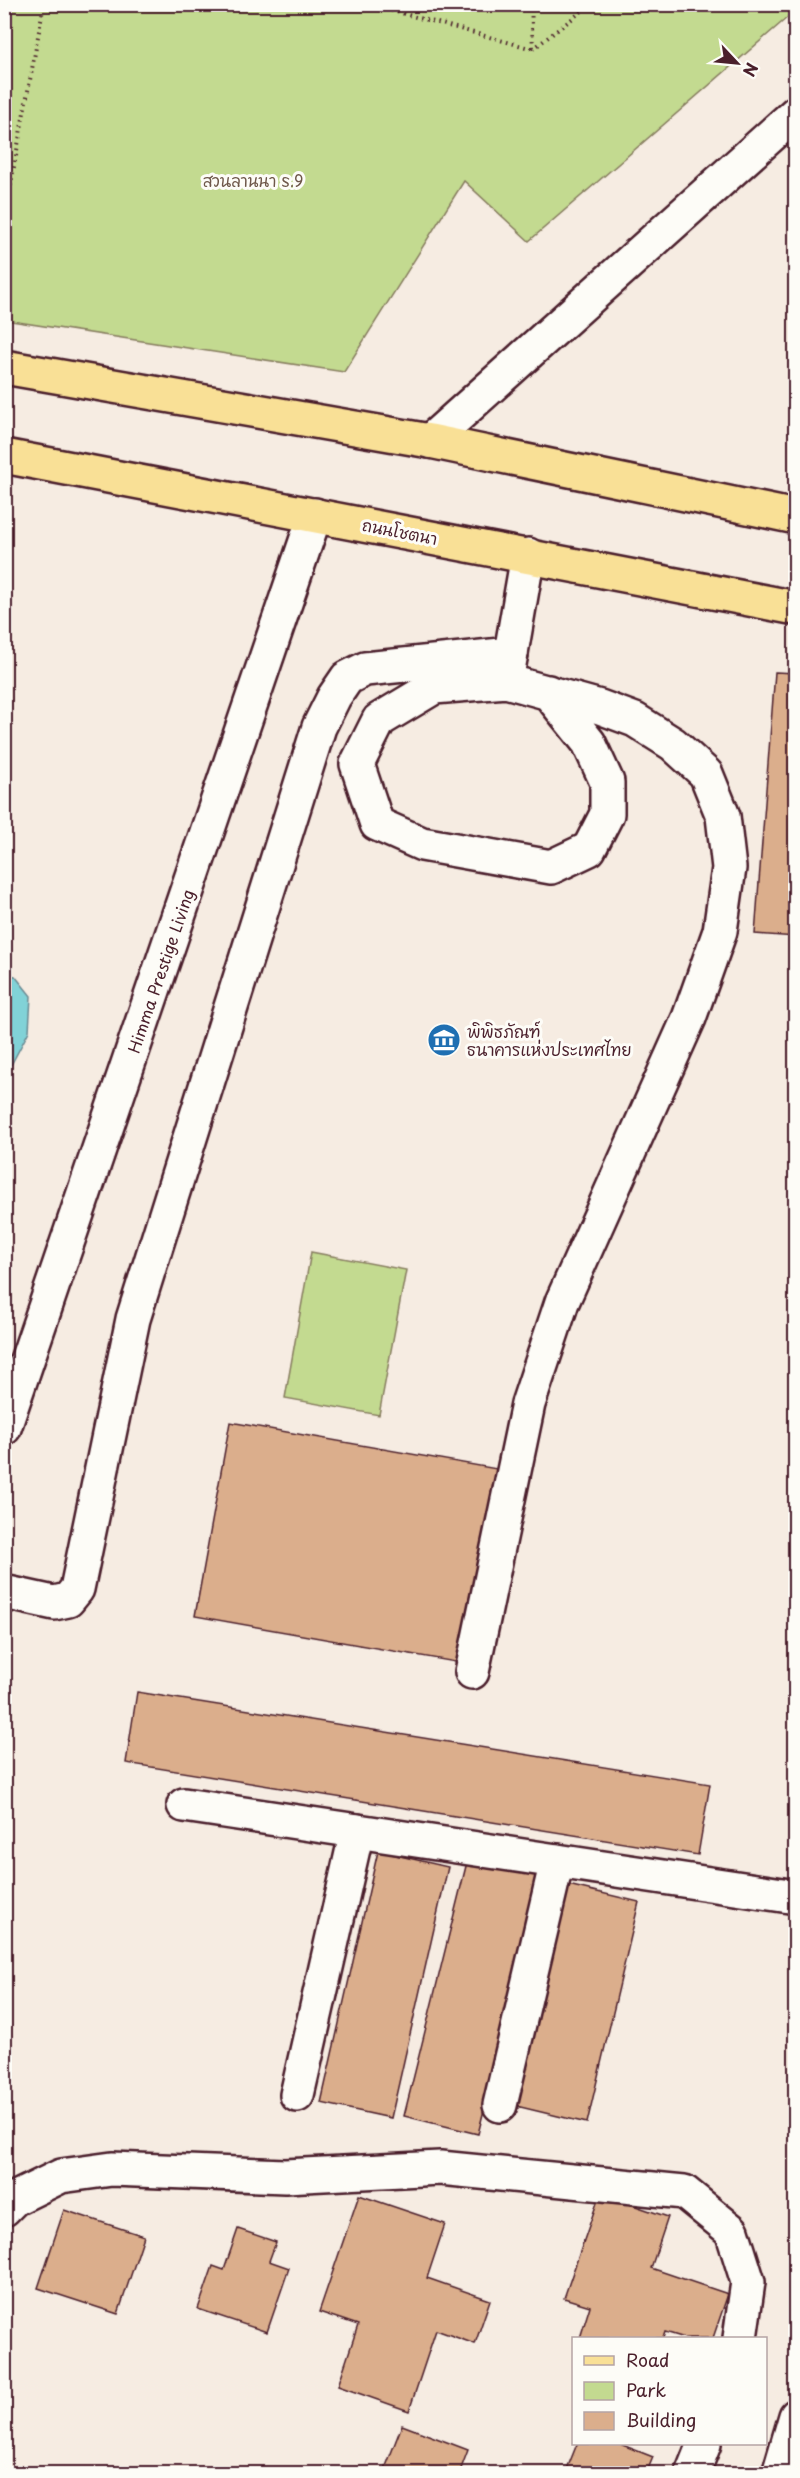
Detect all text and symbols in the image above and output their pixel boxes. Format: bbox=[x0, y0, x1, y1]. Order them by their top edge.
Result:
north arrow bbox=[707, 33, 767, 93]
text: N bbox=[738, 59, 765, 81]
park label: สวนลานนา ร.9 bbox=[203, 168, 303, 192]
street label: ถนนโชตนา bbox=[360, 512, 440, 550]
street label: Himma Prestige Living bbox=[121, 886, 199, 1056]
place label: พิพิธภัณฑ์ ธนาคารแห่งประเทศไทย bbox=[467, 1019, 632, 1061]
museum icon: พิพิธภัณฑ์ ธนาคารแห่งประเทศไทย bbox=[426, 1022, 462, 1058]
legend bbox=[572, 2337, 767, 2445]
text: Road bbox=[626, 2346, 670, 2373]
text: Park bbox=[626, 2376, 666, 2403]
text: Building bbox=[626, 2406, 696, 2433]

